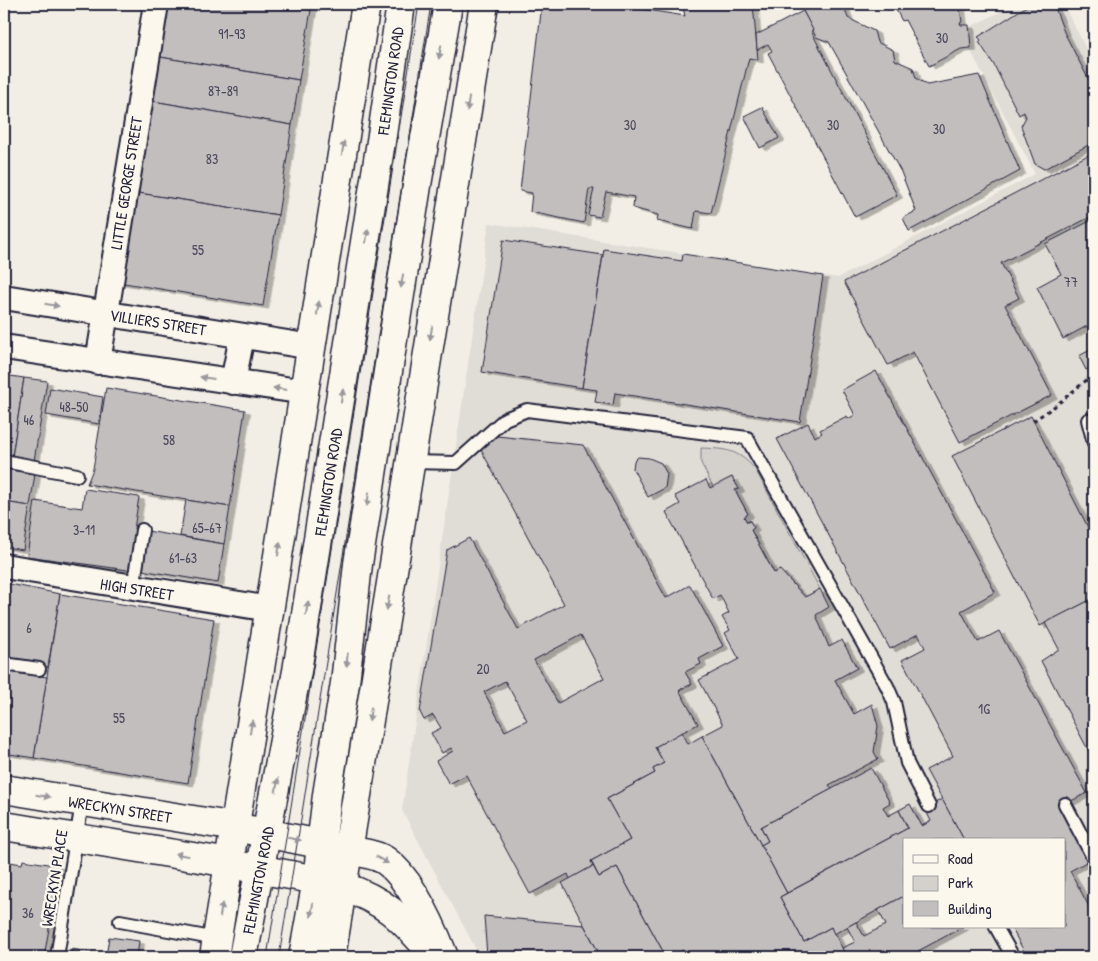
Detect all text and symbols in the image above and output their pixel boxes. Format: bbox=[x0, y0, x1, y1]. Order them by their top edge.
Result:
house number: 91-93 bbox=[218, 24, 246, 43]
street label: FLEMINGTON ROAD bbox=[371, 25, 409, 137]
house number: 30 bbox=[936, 28, 948, 47]
one-way arrow bbox=[435, 44, 443, 60]
house number: 87-89 bbox=[208, 81, 238, 100]
one-way arrow bbox=[464, 96, 472, 112]
street label: LITTLE GEORGE STREET bbox=[105, 114, 147, 251]
house number: 30 bbox=[624, 115, 636, 134]
house number: 30 bbox=[827, 115, 839, 134]
house number: 30 bbox=[933, 119, 945, 138]
one-way arrow bbox=[340, 139, 348, 155]
house number: 83 bbox=[206, 149, 218, 168]
one-way arrow bbox=[363, 228, 371, 244]
house number: 55 bbox=[192, 240, 204, 259]
house number: 77 bbox=[1064, 272, 1078, 291]
one-way arrow bbox=[398, 274, 406, 290]
one-way arrow bbox=[314, 300, 322, 316]
one-way arrow bbox=[44, 301, 60, 309]
street label: VILLIERS STREET bbox=[108, 304, 208, 341]
one-way arrow bbox=[427, 326, 435, 342]
one-way arrow bbox=[199, 374, 215, 382]
one-way arrow bbox=[272, 385, 288, 393]
one-way arrow bbox=[338, 388, 346, 404]
house number: 48-50 bbox=[59, 397, 89, 416]
house number: 46 bbox=[24, 410, 35, 429]
street label: FLEMINGTON ROAD bbox=[308, 426, 347, 538]
house number: 58 bbox=[163, 430, 175, 449]
one-way arrow bbox=[364, 491, 372, 507]
house number: 65-67 bbox=[192, 518, 222, 537]
house number: 3-11 bbox=[73, 520, 95, 539]
one-way arrow bbox=[276, 540, 284, 556]
house number: 61-63 bbox=[169, 548, 197, 567]
street label: HIGH STREET bbox=[99, 572, 176, 606]
one-way arrow bbox=[384, 596, 392, 612]
one-way arrow bbox=[304, 600, 312, 616]
house number: 6 bbox=[26, 618, 32, 637]
one-way arrow bbox=[343, 652, 351, 668]
house number: 20 bbox=[477, 659, 489, 678]
house number: 1G bbox=[978, 699, 990, 718]
one-way arrow bbox=[366, 707, 374, 723]
house number: 55 bbox=[113, 708, 125, 727]
one-way arrow bbox=[247, 718, 255, 734]
one-way arrow bbox=[273, 777, 281, 793]
street label: WRECKYN STREET bbox=[67, 790, 174, 828]
one-way arrow bbox=[35, 793, 51, 801]
street label: FLEMINGTON ROAD bbox=[237, 824, 279, 936]
street label: WRECKYN PLACE bbox=[35, 828, 73, 928]
one-way arrow bbox=[287, 835, 302, 843]
legend bbox=[903, 838, 1066, 928]
text: Road bbox=[948, 848, 973, 869]
one-way arrow bbox=[173, 851, 189, 859]
one-way arrow bbox=[375, 856, 388, 865]
text: Park bbox=[948, 872, 973, 893]
text: Building bbox=[948, 898, 992, 919]
one-way arrow bbox=[218, 902, 226, 918]
one-way arrow bbox=[308, 902, 316, 918]
house number: 36 bbox=[22, 903, 34, 922]

